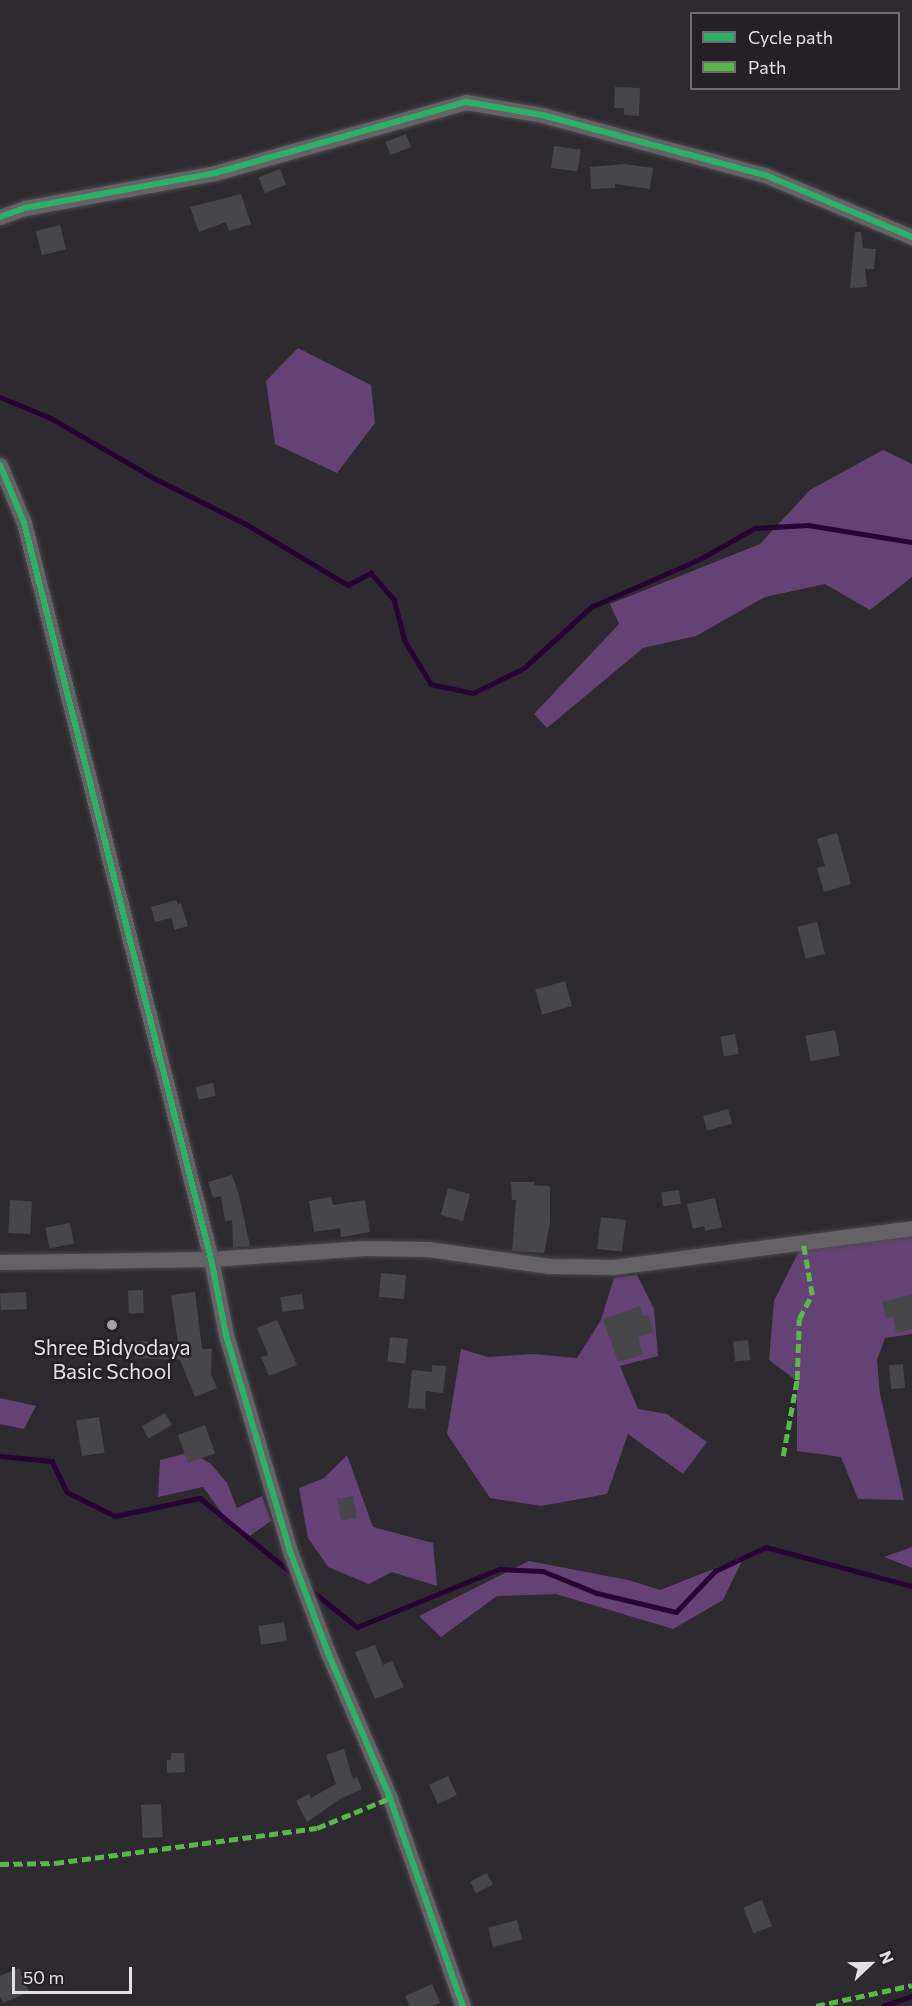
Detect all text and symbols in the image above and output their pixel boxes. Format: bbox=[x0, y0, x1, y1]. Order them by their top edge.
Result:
legend bbox=[690, 12, 900, 90]
text: Cycle path bbox=[748, 26, 833, 48]
text: Path bbox=[748, 56, 786, 78]
marker: Shree Bidyodaya Basic School bbox=[105, 1318, 119, 1332]
place label: Shree Bidyodaya Basic School bbox=[33, 1334, 191, 1384]
north arrow bbox=[840, 1934, 900, 1994]
text: N bbox=[876, 1948, 898, 1966]
scale bar bbox=[15, 1955, 135, 1993]
text: 50 m bbox=[23, 1966, 64, 1988]

